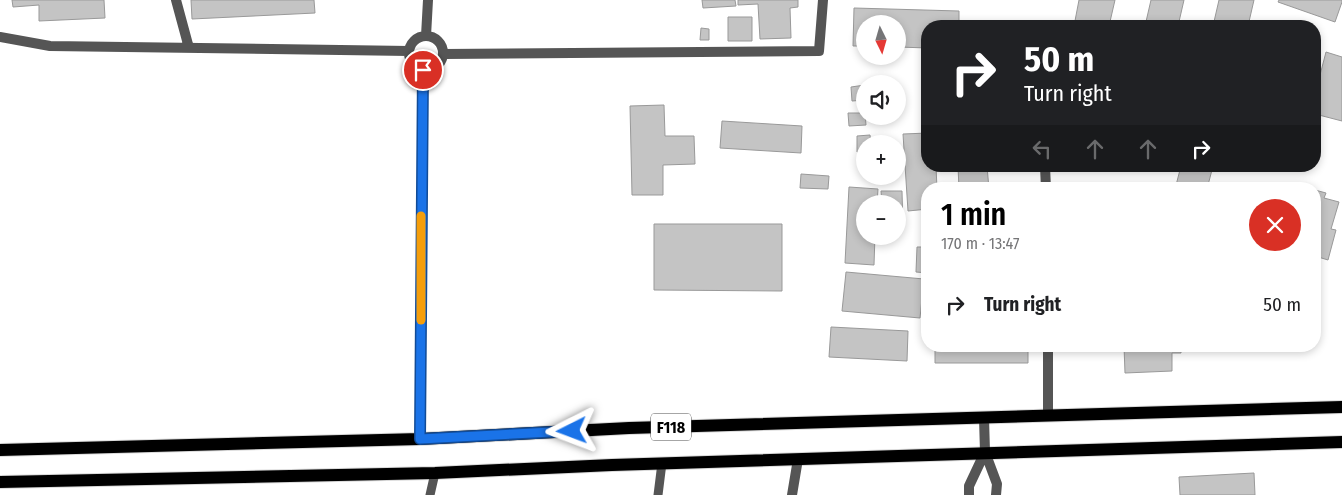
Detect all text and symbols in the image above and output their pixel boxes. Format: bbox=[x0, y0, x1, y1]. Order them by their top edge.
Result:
north arrow bbox=[856, 15, 906, 65]
map controls bbox=[856, 15, 906, 245]
text: 50 m bbox=[1024, 38, 1094, 80]
icon: right bbox=[941, 40, 1006, 105]
pin bbox=[402, 49, 444, 91]
icon: arrive bbox=[409, 56, 437, 84]
button: sound bbox=[856, 75, 906, 125]
text: Turn right bbox=[1024, 80, 1112, 107]
button: + bbox=[856, 135, 906, 185]
icon: left bbox=[1028, 135, 1056, 163]
icon: ahead bbox=[1081, 135, 1109, 163]
icon: ahead bbox=[1134, 135, 1162, 163]
icon: right bbox=[1187, 135, 1215, 163]
button: − bbox=[856, 195, 906, 245]
text: 1 min bbox=[941, 197, 1006, 233]
button: close bbox=[1249, 199, 1301, 251]
text: 170 m · 13:47 bbox=[941, 234, 1020, 253]
icon: right bbox=[941, 291, 969, 319]
text: Turn right bbox=[984, 293, 1061, 316]
text: 50 m bbox=[1263, 293, 1301, 316]
position arrow bbox=[545, 404, 597, 456]
road number: F118 bbox=[651, 414, 691, 441]

